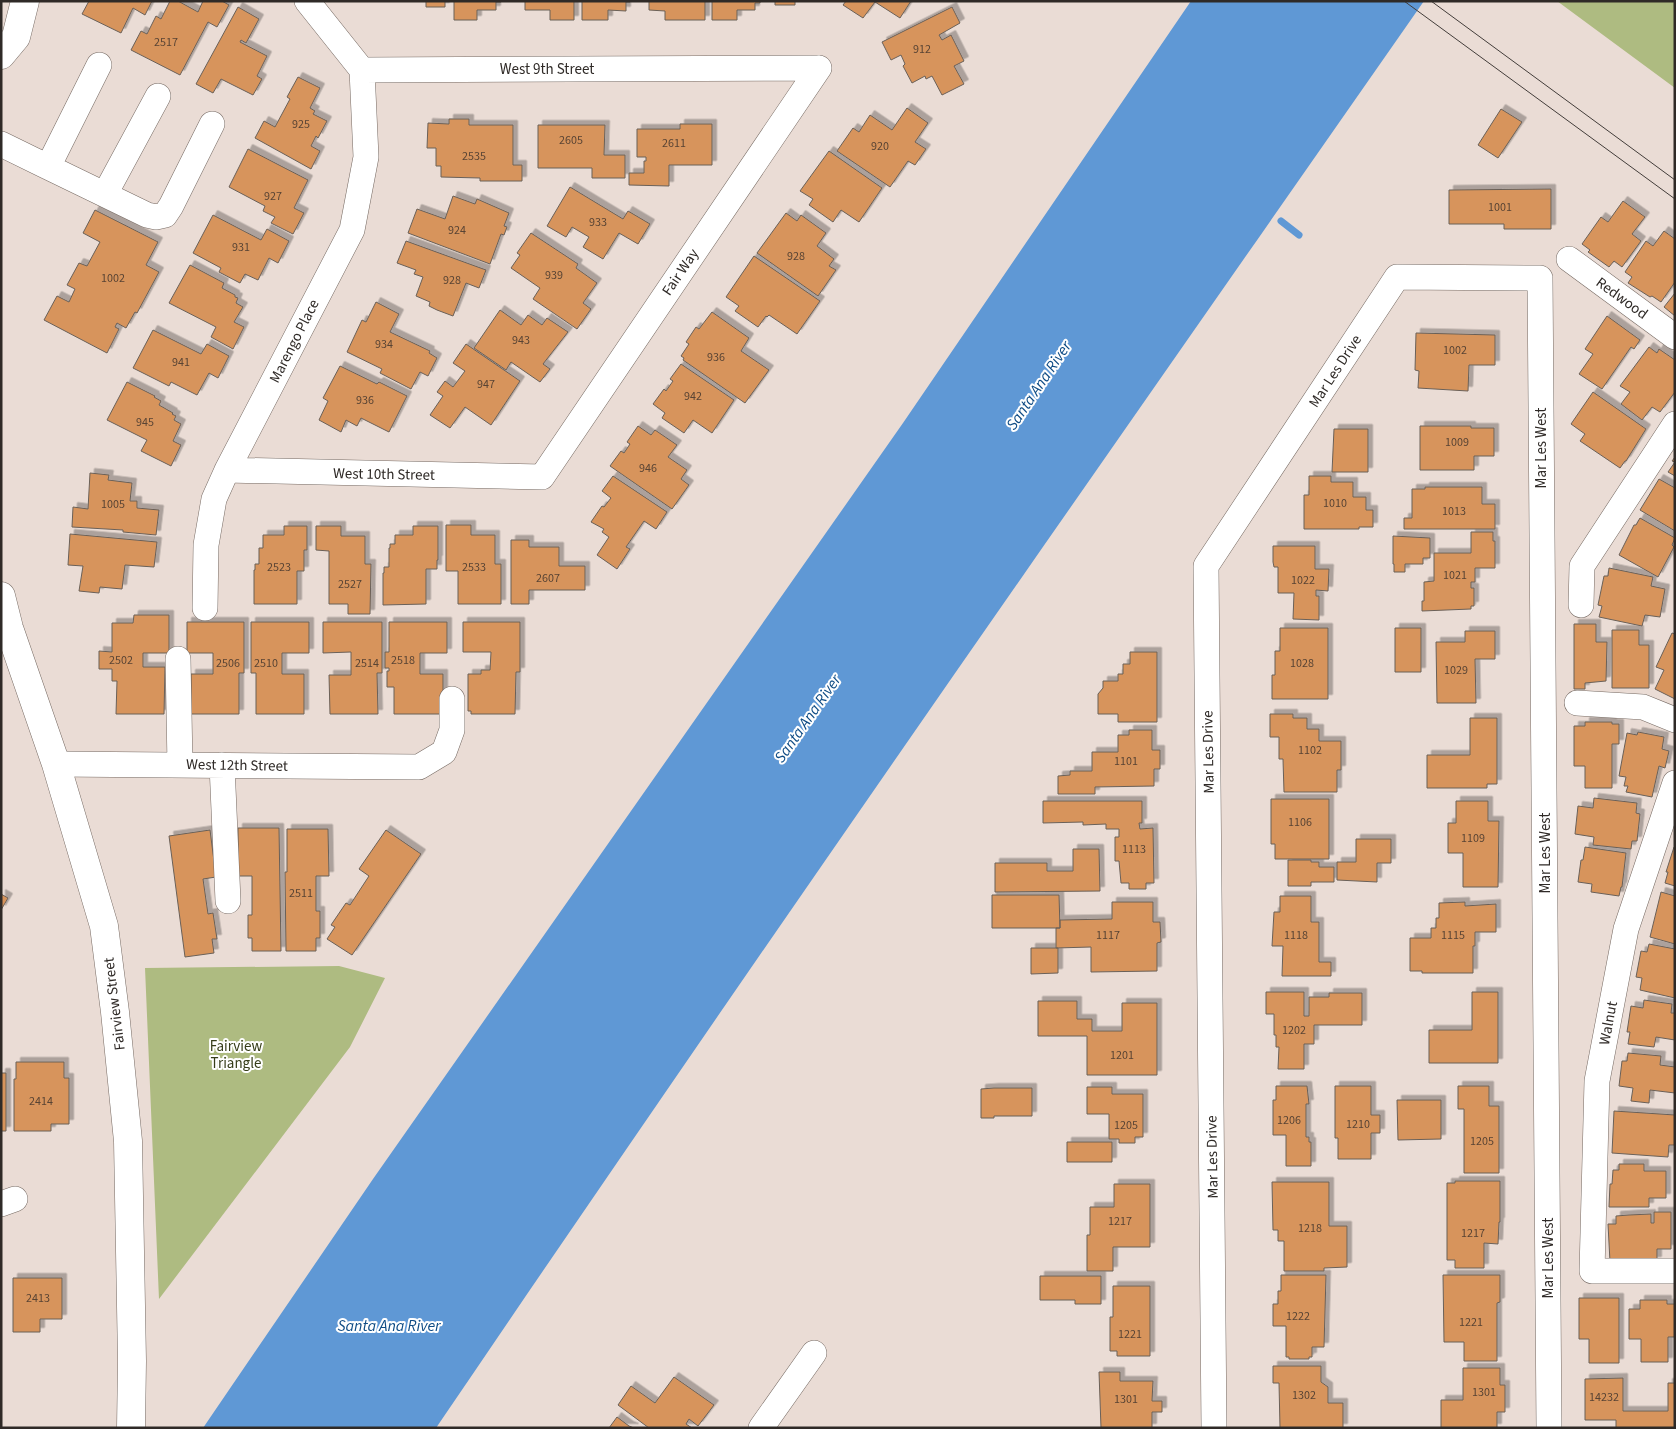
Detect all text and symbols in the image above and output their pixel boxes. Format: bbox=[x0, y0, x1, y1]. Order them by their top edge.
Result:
house number: 2517 bbox=[154, 34, 178, 51]
house number: 912 bbox=[913, 41, 931, 58]
street label: West 9th Street bbox=[500, 59, 594, 80]
house number: 925 bbox=[292, 116, 310, 133]
house number: 2605 bbox=[559, 132, 583, 149]
house number: 2611 bbox=[662, 135, 686, 152]
house number: 920 bbox=[871, 138, 889, 155]
house number: 2535 bbox=[462, 148, 486, 165]
house number: 927 bbox=[264, 188, 282, 205]
house number: 1001 bbox=[1488, 199, 1512, 216]
house number: 933 bbox=[589, 214, 607, 231]
house number: 924 bbox=[448, 222, 466, 239]
house number: 931 bbox=[232, 239, 250, 256]
street label: Fair Way bbox=[657, 245, 704, 300]
house number: 928 bbox=[787, 248, 805, 265]
house number: 939 bbox=[545, 267, 563, 284]
house number: 1002 bbox=[101, 270, 125, 287]
house number: 928 bbox=[443, 272, 461, 289]
street label: Redwood bbox=[1591, 272, 1652, 324]
street label: Marengo Place bbox=[264, 296, 325, 387]
street label: Mar Les Drive bbox=[1304, 331, 1367, 412]
house number: 943 bbox=[512, 332, 530, 349]
water label: Santa Ana River bbox=[1001, 335, 1078, 434]
house number: 934 bbox=[375, 336, 393, 353]
house number: 1002 bbox=[1443, 342, 1467, 359]
house number: 936 bbox=[707, 349, 725, 366]
house number: 941 bbox=[172, 354, 190, 371]
house number: 947 bbox=[477, 376, 495, 393]
house number: 942 bbox=[684, 388, 702, 405]
house number: 936 bbox=[356, 392, 374, 409]
street label: Mar Les West bbox=[1531, 408, 1552, 488]
house number: 945 bbox=[136, 414, 154, 431]
house number: 1009 bbox=[1445, 434, 1469, 451]
house number: 946 bbox=[639, 460, 657, 477]
street label: West 10th Street bbox=[333, 463, 435, 486]
house number: 1010 bbox=[1323, 495, 1347, 512]
house number: 1005 bbox=[101, 496, 125, 513]
house number: 1013 bbox=[1442, 503, 1466, 520]
house number: 2523 bbox=[267, 559, 291, 576]
house number: 2533 bbox=[462, 559, 486, 576]
house number: 1021 bbox=[1443, 567, 1467, 584]
house number: 2607 bbox=[536, 570, 560, 587]
house number: 1022 bbox=[1291, 572, 1315, 589]
house number: 2527 bbox=[338, 576, 362, 593]
house number: 2502 bbox=[109, 652, 133, 669]
house number: 2518 bbox=[391, 652, 415, 669]
house number: 2506 bbox=[216, 655, 240, 672]
house number: 2510 bbox=[254, 655, 278, 672]
house number: 2514 bbox=[355, 655, 379, 672]
house number: 1028 bbox=[1290, 655, 1314, 672]
house number: 1029 bbox=[1444, 662, 1468, 679]
water label: Santa Ana River bbox=[769, 669, 847, 767]
street label: Mar Les Drive bbox=[1197, 710, 1220, 794]
house number: 1102 bbox=[1298, 742, 1322, 759]
house number: 1101 bbox=[1114, 753, 1138, 770]
street label: West 12th Street bbox=[186, 754, 288, 777]
street label: Mar Les West bbox=[1535, 813, 1556, 893]
house number: 1106 bbox=[1288, 814, 1312, 831]
house number: 1109 bbox=[1461, 830, 1485, 847]
house number: 1113 bbox=[1122, 841, 1146, 858]
house number: 2511 bbox=[289, 885, 313, 902]
house number: 1117 bbox=[1096, 927, 1120, 944]
house number: 1118 bbox=[1284, 927, 1308, 944]
house number: 1115 bbox=[1441, 927, 1465, 944]
street label: Fairview Street bbox=[98, 956, 131, 1052]
street label: Walnut bbox=[1594, 999, 1623, 1047]
house number: 1202 bbox=[1282, 1022, 1306, 1039]
park label: Fairview Triangle bbox=[210, 1036, 263, 1074]
house number: 1201 bbox=[1110, 1047, 1134, 1064]
house number: 2414 bbox=[29, 1093, 53, 1110]
house number: 1206 bbox=[1277, 1112, 1301, 1129]
street label: Mar Les Drive bbox=[1201, 1115, 1224, 1199]
house number: 1210 bbox=[1346, 1116, 1370, 1133]
house number: 1205 bbox=[1114, 1117, 1138, 1134]
house number: 1205 bbox=[1470, 1133, 1494, 1150]
house number: 1217 bbox=[1108, 1213, 1132, 1230]
street label: Mar Les West bbox=[1538, 1218, 1559, 1298]
house number: 1218 bbox=[1298, 1220, 1322, 1237]
house number: 1217 bbox=[1461, 1225, 1485, 1242]
house number: 2413 bbox=[26, 1290, 50, 1307]
house number: 1222 bbox=[1286, 1308, 1310, 1325]
house number: 1221 bbox=[1459, 1314, 1483, 1331]
water label: Santa Ana River bbox=[337, 1315, 442, 1337]
house number: 1221 bbox=[1118, 1326, 1142, 1343]
house number: 1301 bbox=[1472, 1384, 1496, 1401]
house number: 1302 bbox=[1292, 1387, 1316, 1404]
house number: 14232 bbox=[1589, 1389, 1619, 1406]
house number: 1301 bbox=[1114, 1391, 1138, 1408]

